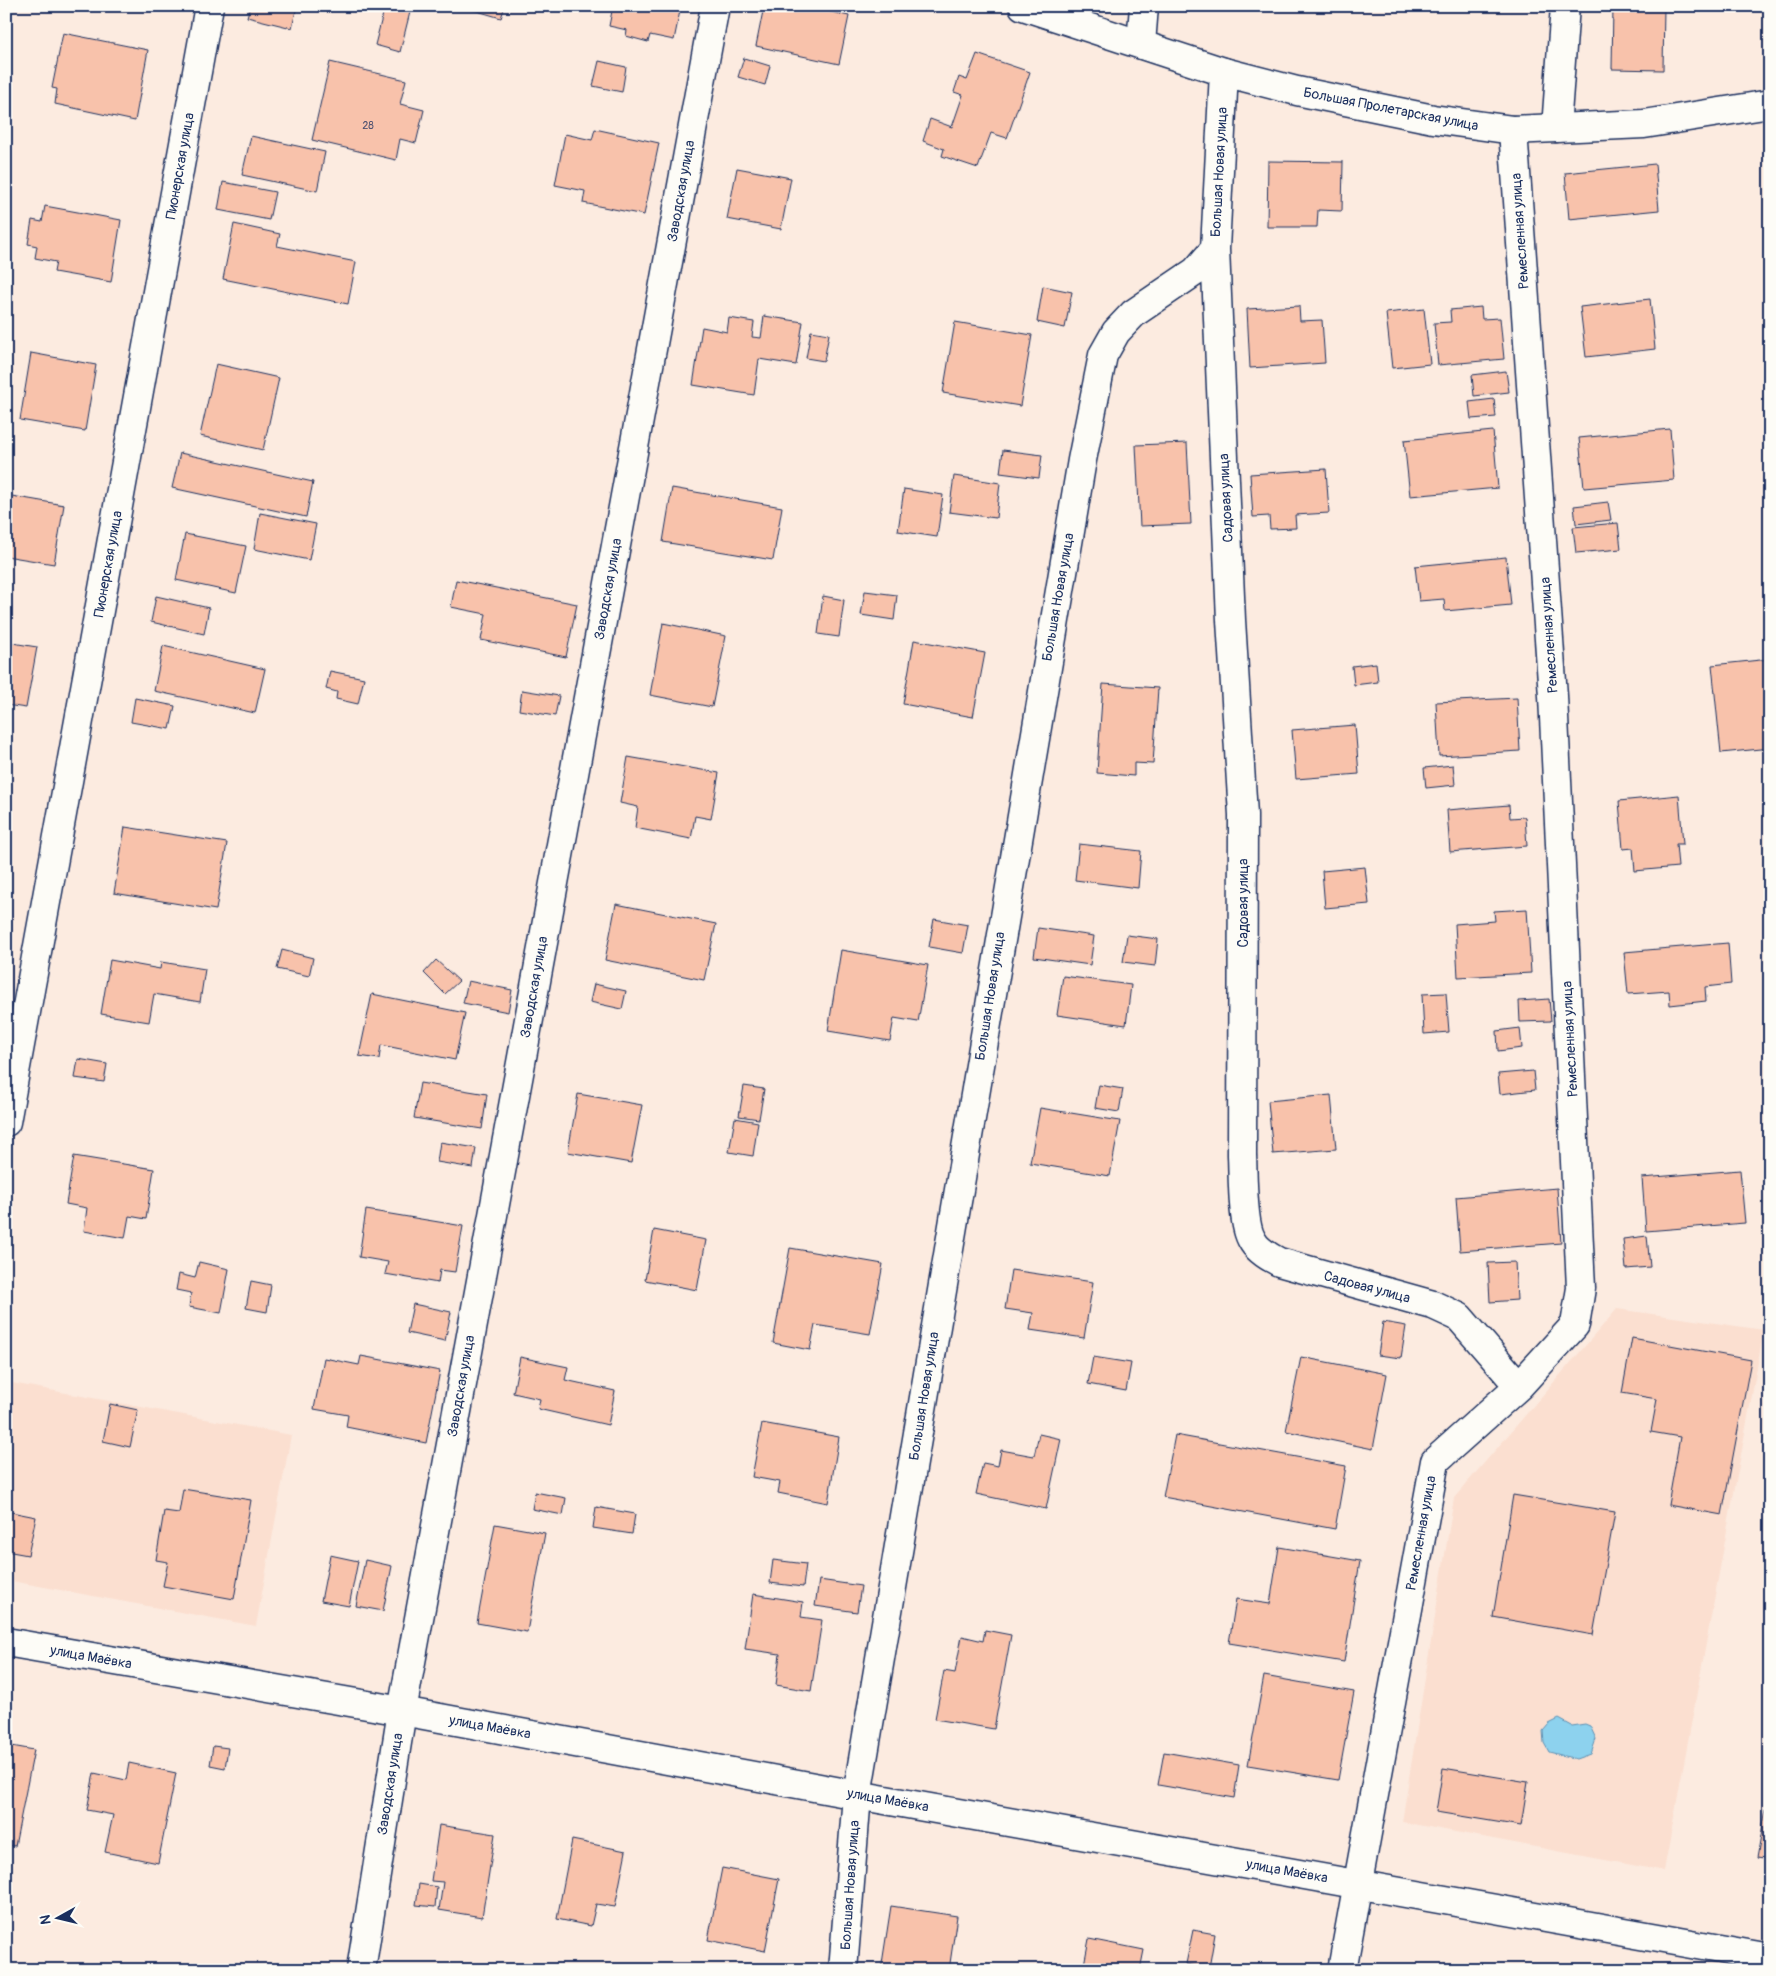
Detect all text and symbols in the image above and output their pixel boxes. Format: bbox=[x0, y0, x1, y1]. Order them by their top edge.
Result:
street label: Большая Пролетарская улица bbox=[1302, 84, 1480, 134]
street label: Большая Новая улица bbox=[1207, 107, 1231, 237]
street label: Пионерская улица bbox=[162, 111, 198, 221]
house number: 28 bbox=[362, 119, 374, 132]
street label: Заводская улица bbox=[664, 139, 698, 243]
street label: Ремесленная улица bbox=[1507, 172, 1533, 290]
street label: Садовая улица bbox=[1215, 453, 1237, 543]
street label: Пионерская улица bbox=[90, 509, 126, 619]
street label: Большая Новая улица bbox=[1038, 531, 1078, 663]
street label: Заводская улица bbox=[591, 537, 625, 641]
street label: Ремесленная улица bbox=[1536, 576, 1562, 694]
street label: Садовая улица bbox=[1235, 859, 1252, 947]
street label: Большая Новая улица bbox=[971, 930, 1009, 1062]
street label: Заводская улица bbox=[517, 935, 551, 1039]
street label: Ремесленная улица bbox=[1558, 980, 1582, 1098]
street label: Садовая улица bbox=[1322, 1267, 1412, 1307]
street label: Большая Новая улица bbox=[905, 1330, 943, 1462]
street label: Заводская улица bbox=[444, 1334, 478, 1438]
street label: Ремесленная улица bbox=[1403, 1474, 1439, 1592]
street label: улица Маёвка bbox=[48, 1641, 133, 1673]
street label: улица Маёвка bbox=[447, 1711, 532, 1743]
street label: Заводская улица bbox=[374, 1732, 406, 1836]
street label: улица Маёвка bbox=[845, 1784, 930, 1816]
street label: Большая Новая улица bbox=[837, 1820, 863, 1950]
street label: улица Маёвка bbox=[1244, 1855, 1329, 1887]
north arrow bbox=[32, 1894, 82, 1944]
text: N bbox=[37, 1914, 55, 1926]

